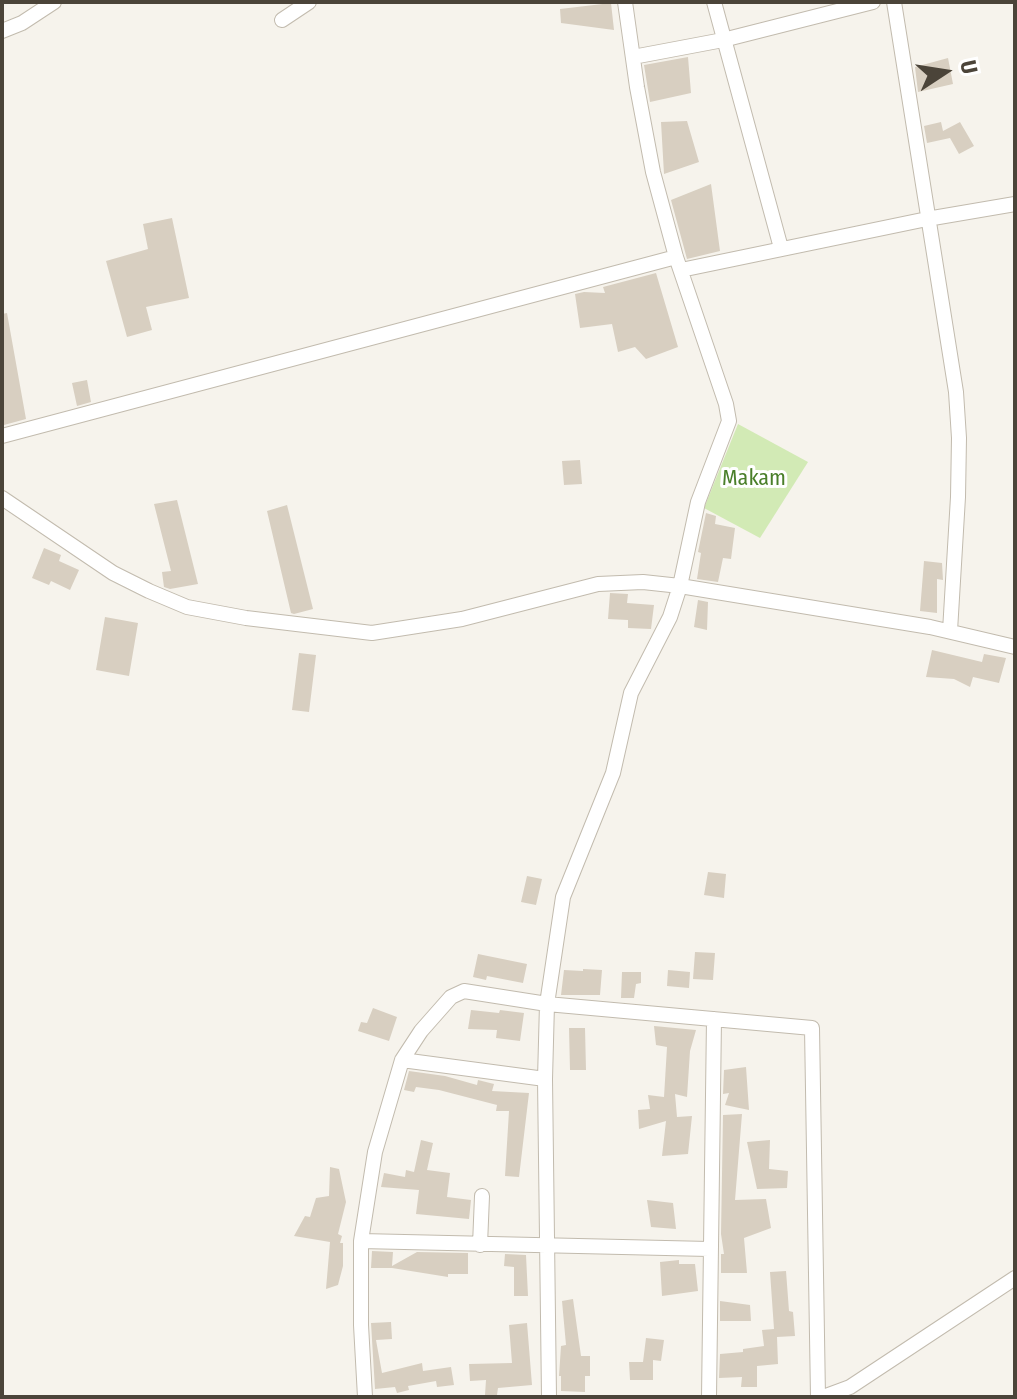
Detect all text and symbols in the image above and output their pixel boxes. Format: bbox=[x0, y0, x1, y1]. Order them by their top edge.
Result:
north arrow bbox=[905, 32, 985, 112]
text: U bbox=[954, 58, 984, 76]
park label: Makam bbox=[722, 466, 786, 492]

